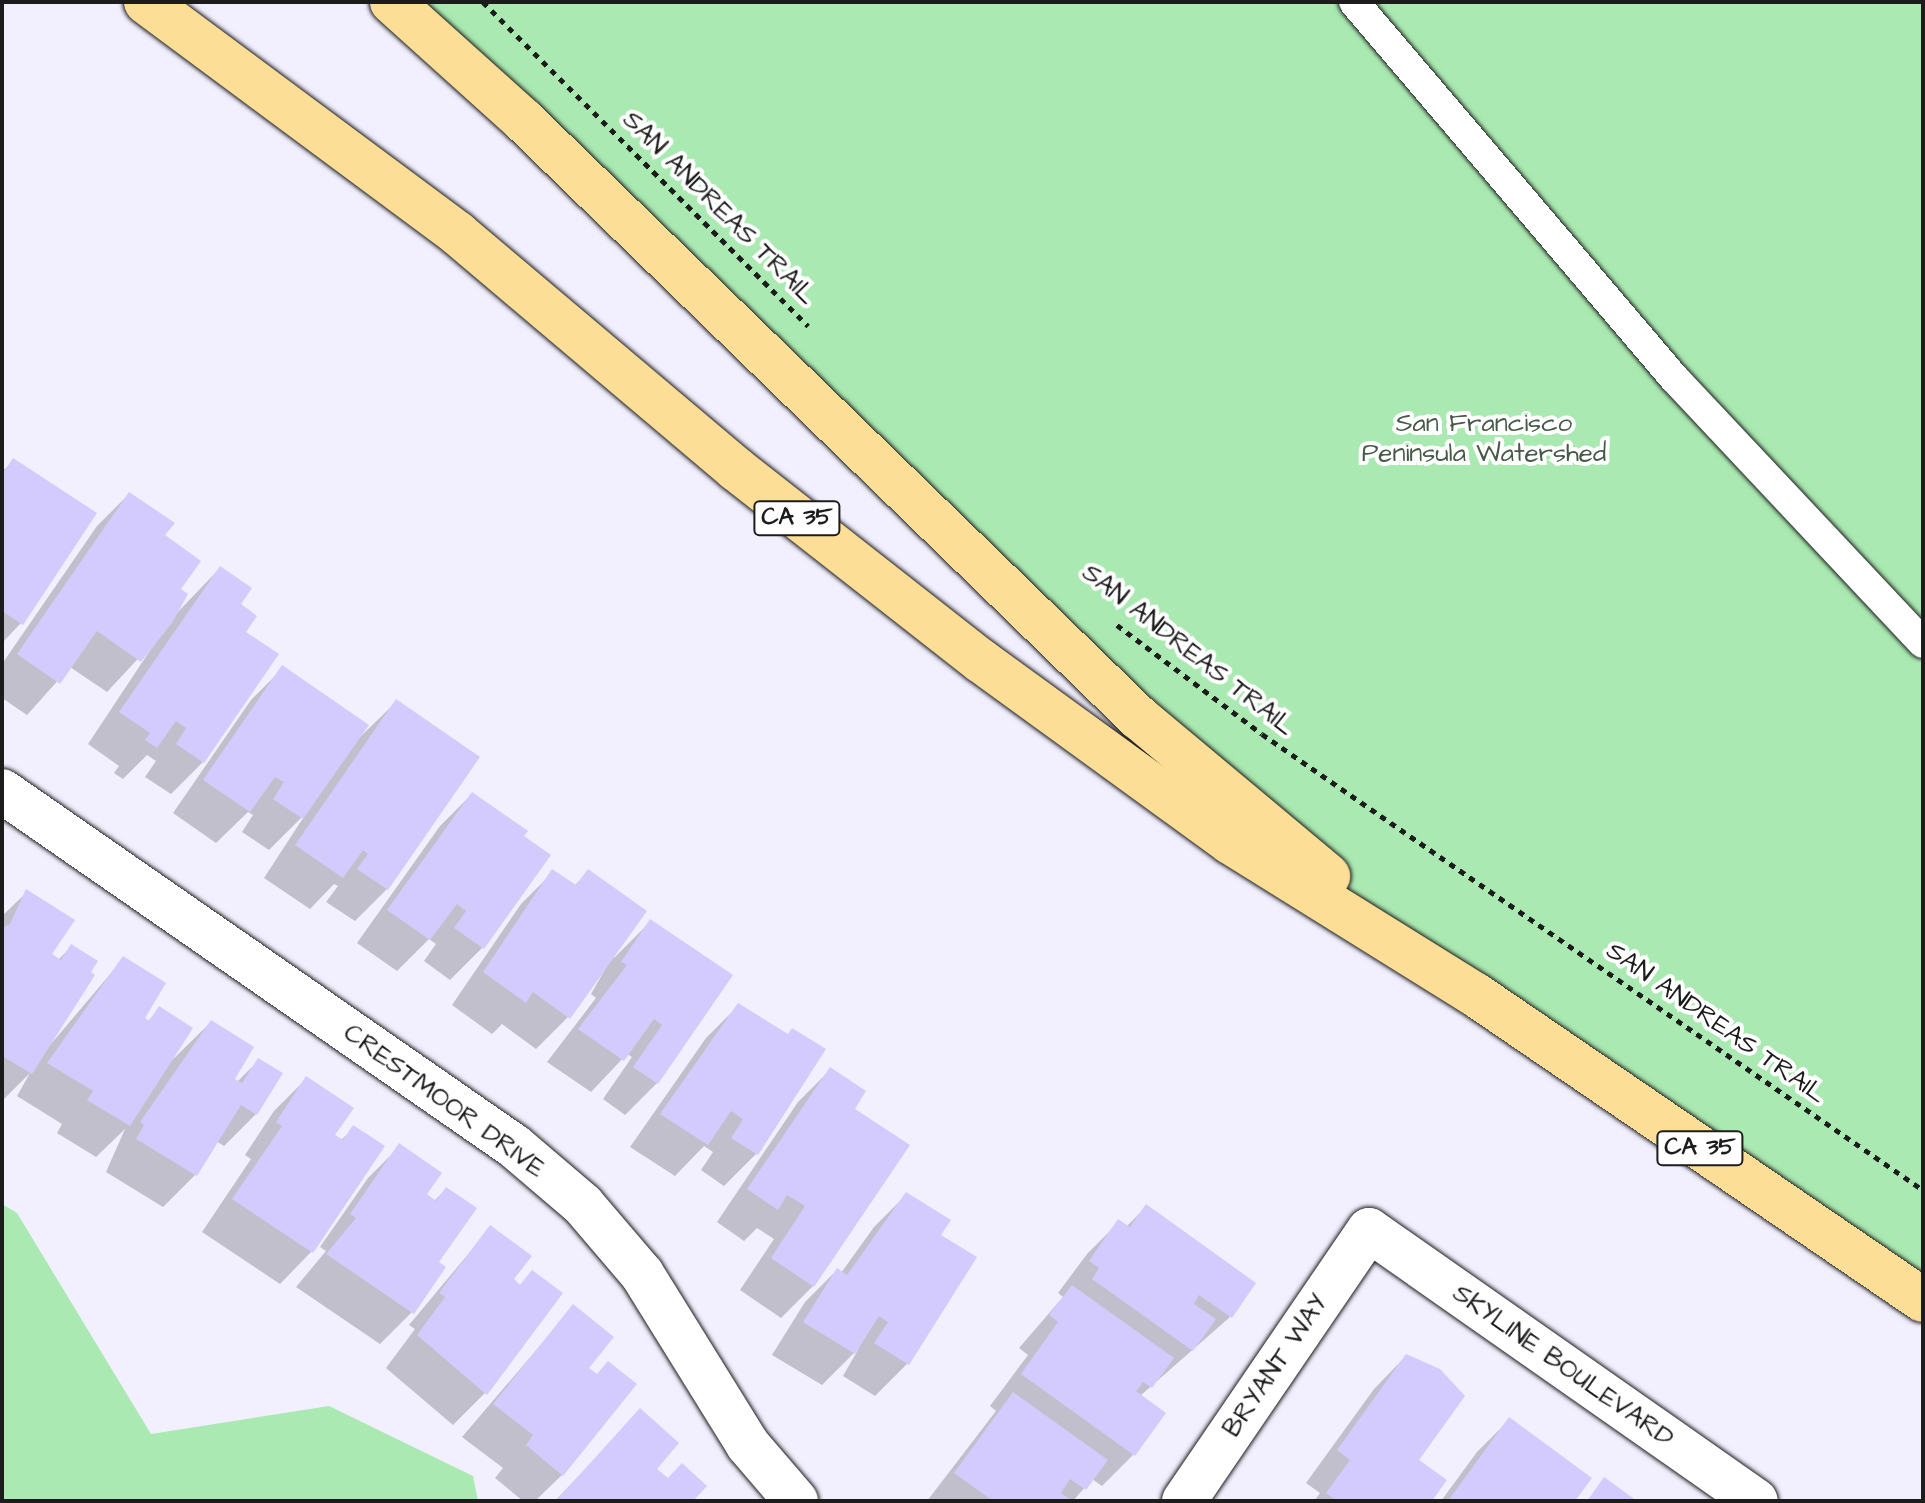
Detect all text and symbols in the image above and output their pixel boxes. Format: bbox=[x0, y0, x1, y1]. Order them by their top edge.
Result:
street label: SAN ANDREAS TRAIL bbox=[616, 105, 822, 311]
park label: San Francisco Peninsula Watershed bbox=[1362, 408, 1606, 470]
road number: CA 35 bbox=[753, 498, 841, 538]
street label: SAN ANDREAS TRAIL bbox=[1076, 557, 1300, 743]
street label: SAN ANDREAS TRAIL bbox=[1600, 935, 1832, 1111]
street label: CRESTMOOR DRIVE bbox=[337, 1017, 551, 1185]
road number: CA 35 bbox=[1656, 1128, 1744, 1168]
street label: SKYLINE BOULEVARD bbox=[1446, 1278, 1680, 1454]
street label: BRYANT WAY bbox=[1217, 1289, 1335, 1443]

